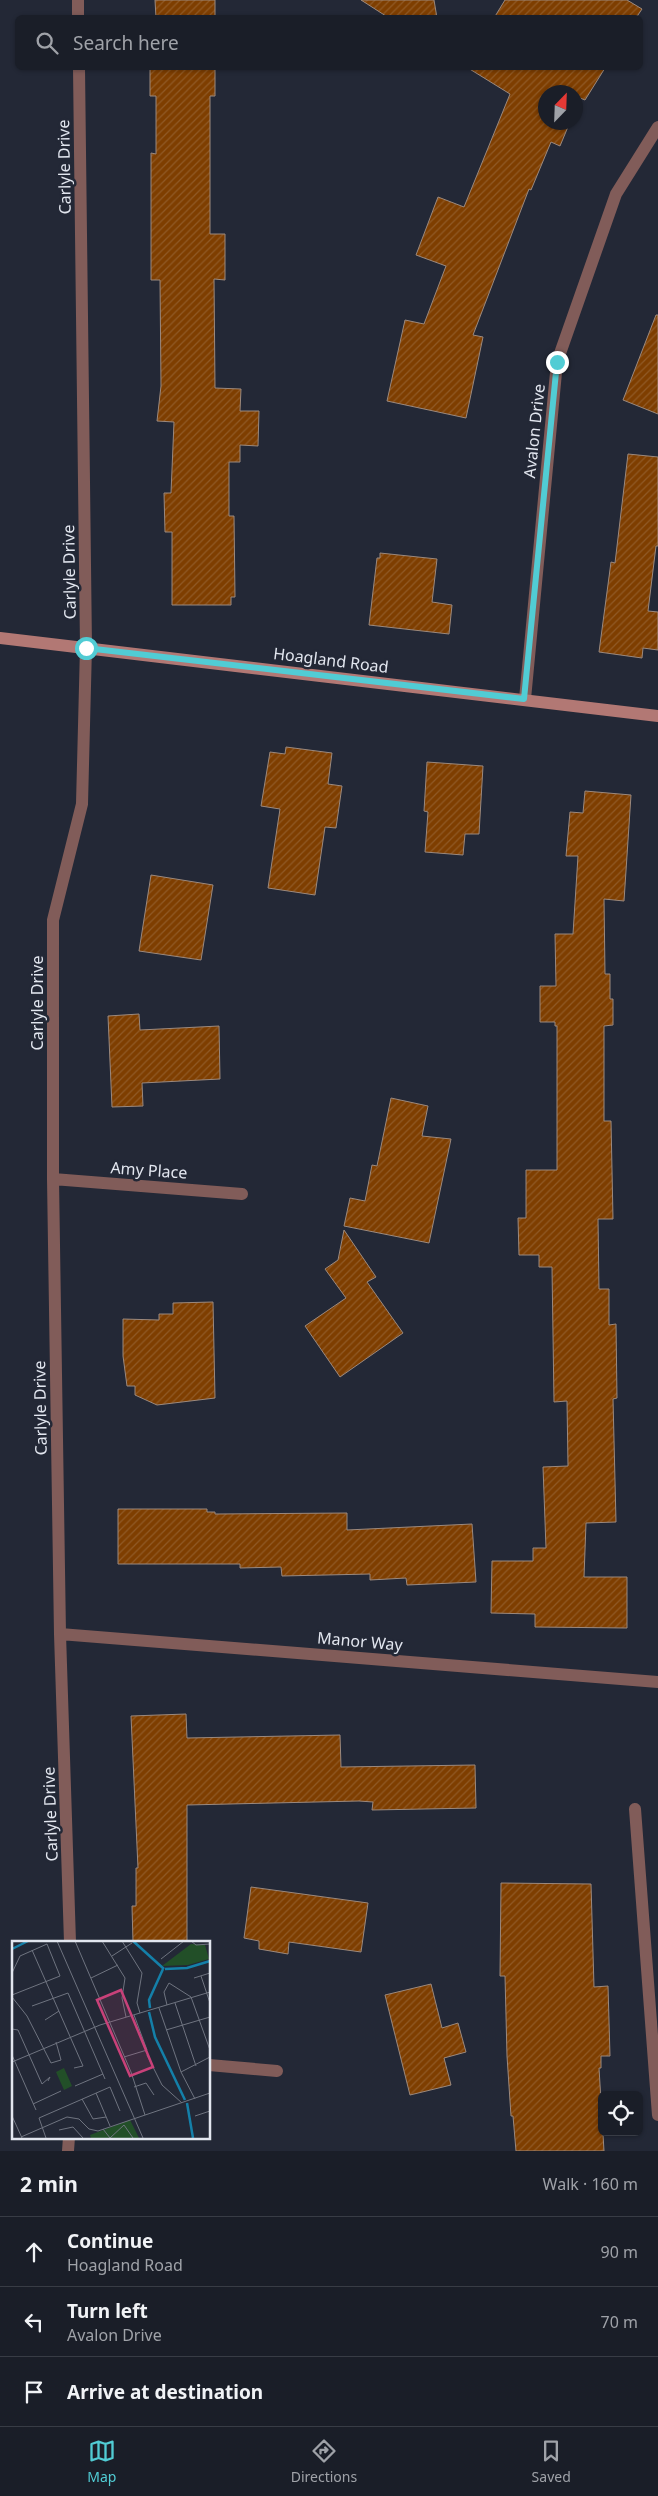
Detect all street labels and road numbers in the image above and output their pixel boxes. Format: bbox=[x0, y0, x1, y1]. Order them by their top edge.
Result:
street label: Carlyle Drive bbox=[52, 119, 76, 215]
street label: Avalon Drive bbox=[518, 383, 550, 479]
street label: Carlyle Drive bbox=[57, 524, 81, 620]
street label: Hoagland Road bbox=[272, 642, 390, 678]
street label: Carlyle Drive bbox=[26, 956, 48, 1050]
street label: Amy Place bbox=[110, 1156, 188, 1184]
street label: Carlyle Drive bbox=[28, 1360, 52, 1456]
street label: Manor Way bbox=[316, 1626, 404, 1656]
street label: Carlyle Drive bbox=[37, 1766, 63, 1862]

